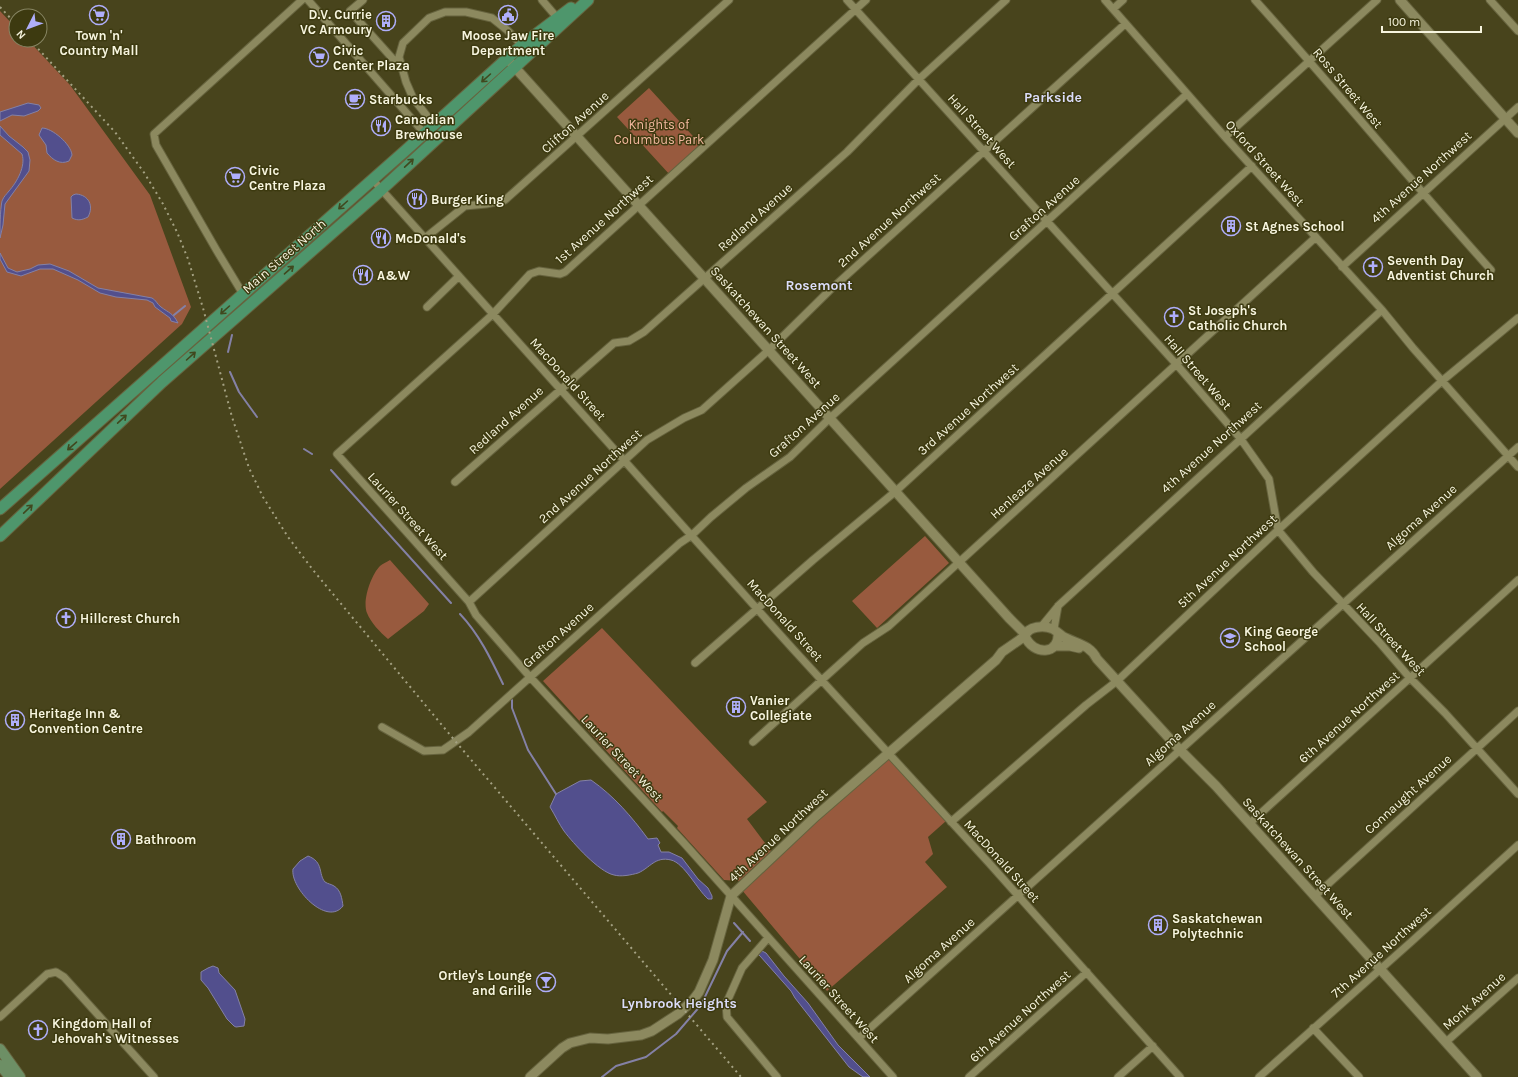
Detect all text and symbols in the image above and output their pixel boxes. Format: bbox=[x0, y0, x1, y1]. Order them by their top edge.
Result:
supermarket icon: Town 'n' Country Mall bbox=[88, 4, 110, 26]
public building icon: Moose Jaw Fire Department bbox=[497, 4, 519, 26]
place label: D.V. Currie VC Armoury bbox=[300, 7, 372, 37]
north arrow bbox=[8, 8, 48, 48]
scale bar bbox=[1382, 8, 1481, 34]
building icon: D.V. Currie VC Armoury bbox=[375, 10, 397, 32]
text: 100 m bbox=[1388, 15, 1420, 29]
text: N bbox=[13, 27, 28, 42]
place label: Town 'n' Country Mall bbox=[60, 28, 138, 58]
place label: Moose Jaw Fire Department bbox=[462, 28, 555, 58]
place label: Civic Center Plaza bbox=[333, 43, 410, 73]
street label: Ross Street West bbox=[1310, 45, 1386, 131]
supermarket icon: Civic Center Plaza bbox=[308, 46, 330, 68]
one-way arrow bbox=[481, 73, 491, 83]
cafe icon: Starbucks bbox=[344, 88, 366, 110]
street label: Clifton Avenue bbox=[538, 88, 612, 156]
district label: Parkside bbox=[1024, 89, 1082, 106]
street label: Hall Street West bbox=[945, 91, 1019, 171]
place label: Starbucks bbox=[369, 92, 433, 107]
place label: Canadian Brewhouse bbox=[395, 112, 463, 142]
restaurant icon: Canadian Brewhouse bbox=[370, 115, 392, 137]
park label: Knights of Columbus Park bbox=[614, 117, 704, 147]
street label: Oxford Street West bbox=[1222, 117, 1308, 209]
street label: 4th Avenue Northwest bbox=[1368, 128, 1474, 226]
one-way arrow bbox=[404, 158, 414, 168]
place label: Civic Centre Plaza bbox=[249, 163, 326, 193]
supermarket icon: Civic Centre Plaza bbox=[224, 166, 246, 188]
street label: 2nd Avenue Northwest bbox=[834, 170, 944, 270]
street label: 1st Avenue Northwest bbox=[552, 171, 656, 267]
street label: Grafton Avenue bbox=[1005, 172, 1083, 244]
street label: Redland Avenue bbox=[715, 180, 795, 254]
restaurant icon: Burger King bbox=[406, 188, 428, 210]
place label: Burger King bbox=[431, 192, 504, 207]
one-way arrow bbox=[337, 201, 348, 210]
building icon: St Agnes School bbox=[1220, 215, 1242, 237]
street label: Main Street North bbox=[239, 216, 329, 296]
place label: St Agnes School bbox=[1245, 219, 1344, 234]
restaurant icon: McDonald's bbox=[370, 227, 392, 249]
place label: McDonald's bbox=[395, 231, 467, 246]
place label: Seventh Day Adventist Church bbox=[1387, 253, 1494, 283]
church icon: Seventh Day Adventist Church bbox=[1362, 256, 1384, 278]
street label: Saskatchewan Street West bbox=[707, 263, 825, 391]
restaurant icon: A&W bbox=[352, 264, 374, 286]
one-way arrow bbox=[284, 266, 294, 275]
place label: A&W bbox=[377, 268, 411, 283]
district label: Rosemont bbox=[785, 277, 853, 294]
place label: St Joseph's Catholic Church bbox=[1188, 303, 1287, 333]
one-way arrow bbox=[219, 306, 230, 315]
church icon: St Joseph's Catholic Church bbox=[1163, 306, 1185, 328]
street label: Hall Street West bbox=[1161, 331, 1235, 413]
street label: MacDonald Street bbox=[527, 335, 609, 423]
one-way arrow bbox=[186, 351, 196, 361]
street label: 3rd Avenue Northwest bbox=[915, 360, 1022, 458]
street label: Redland Avenue bbox=[466, 383, 546, 457]
street label: Grafton Avenue bbox=[765, 389, 843, 461]
street label: 4th Avenue Northwest bbox=[1158, 398, 1264, 496]
one-way arrow bbox=[117, 415, 127, 424]
street label: 2nd Avenue Northwest bbox=[535, 426, 645, 526]
one-way arrow bbox=[67, 441, 78, 450]
street label: Henleaze Avenue bbox=[987, 444, 1071, 522]
street label: Laurier Street West bbox=[365, 469, 451, 563]
street label: Algoma Avenue bbox=[1382, 481, 1460, 553]
one-way arrow bbox=[23, 504, 33, 514]
street label: 5th Avenue Northwest bbox=[1174, 511, 1280, 611]
street label: MacDonald Street bbox=[744, 576, 826, 664]
street label: Grafton Avenue bbox=[519, 599, 597, 671]
street label: Hall Street West bbox=[1353, 599, 1429, 679]
church icon: Hillcrest Church bbox=[55, 607, 77, 629]
place label: Hillcrest Church bbox=[80, 611, 180, 626]
place label: King George School bbox=[1244, 624, 1318, 654]
school or university icon: King George School bbox=[1219, 627, 1241, 649]
street label: 6th Avenue Northwest bbox=[1296, 668, 1403, 766]
place label: Vanier Collegiate bbox=[750, 693, 812, 723]
building icon: Vanier Collegiate bbox=[725, 696, 747, 718]
street label: Algoma Avenue bbox=[1141, 697, 1219, 769]
place label: Heritage Inn & Convention Centre bbox=[29, 706, 143, 736]
building icon: Heritage Inn & Convention Centre bbox=[4, 709, 26, 731]
street label: Laurier Street West bbox=[578, 712, 666, 804]
street label: Connaught Avenue bbox=[1361, 751, 1455, 837]
street label: 4th Avenue Northwest bbox=[725, 785, 831, 885]
street label: Saskatchewan Street West bbox=[1239, 794, 1357, 922]
street label: MacDonald Street bbox=[961, 817, 1043, 905]
building icon: Bathroom bbox=[110, 828, 132, 850]
place label: Bathroom bbox=[135, 832, 196, 847]
street label: 7th Avenue Northwest bbox=[1328, 903, 1434, 1001]
place label: Saskatchewan Polytechnic bbox=[1172, 911, 1263, 941]
street label: Algoma Avenue bbox=[900, 914, 978, 986]
building icon: Saskatchewan Polytechnic bbox=[1147, 914, 1169, 936]
street label: Laurier Street West bbox=[796, 952, 882, 1046]
street label: 6th Avenue Northwest bbox=[967, 967, 1074, 1065]
place label: Ortley's Lounge and Grille bbox=[439, 968, 532, 998]
street label: Monk Avenue bbox=[1440, 969, 1509, 1033]
bar icon: Ortley's Lounge and Grille bbox=[535, 971, 557, 993]
district label: Lynbrook Heights bbox=[621, 995, 737, 1012]
place label: Kingdom Hall of Jehovah's Witnesses bbox=[52, 1016, 179, 1046]
church icon: Kingdom Hall of Jehovah's Witnesses bbox=[27, 1019, 49, 1041]

